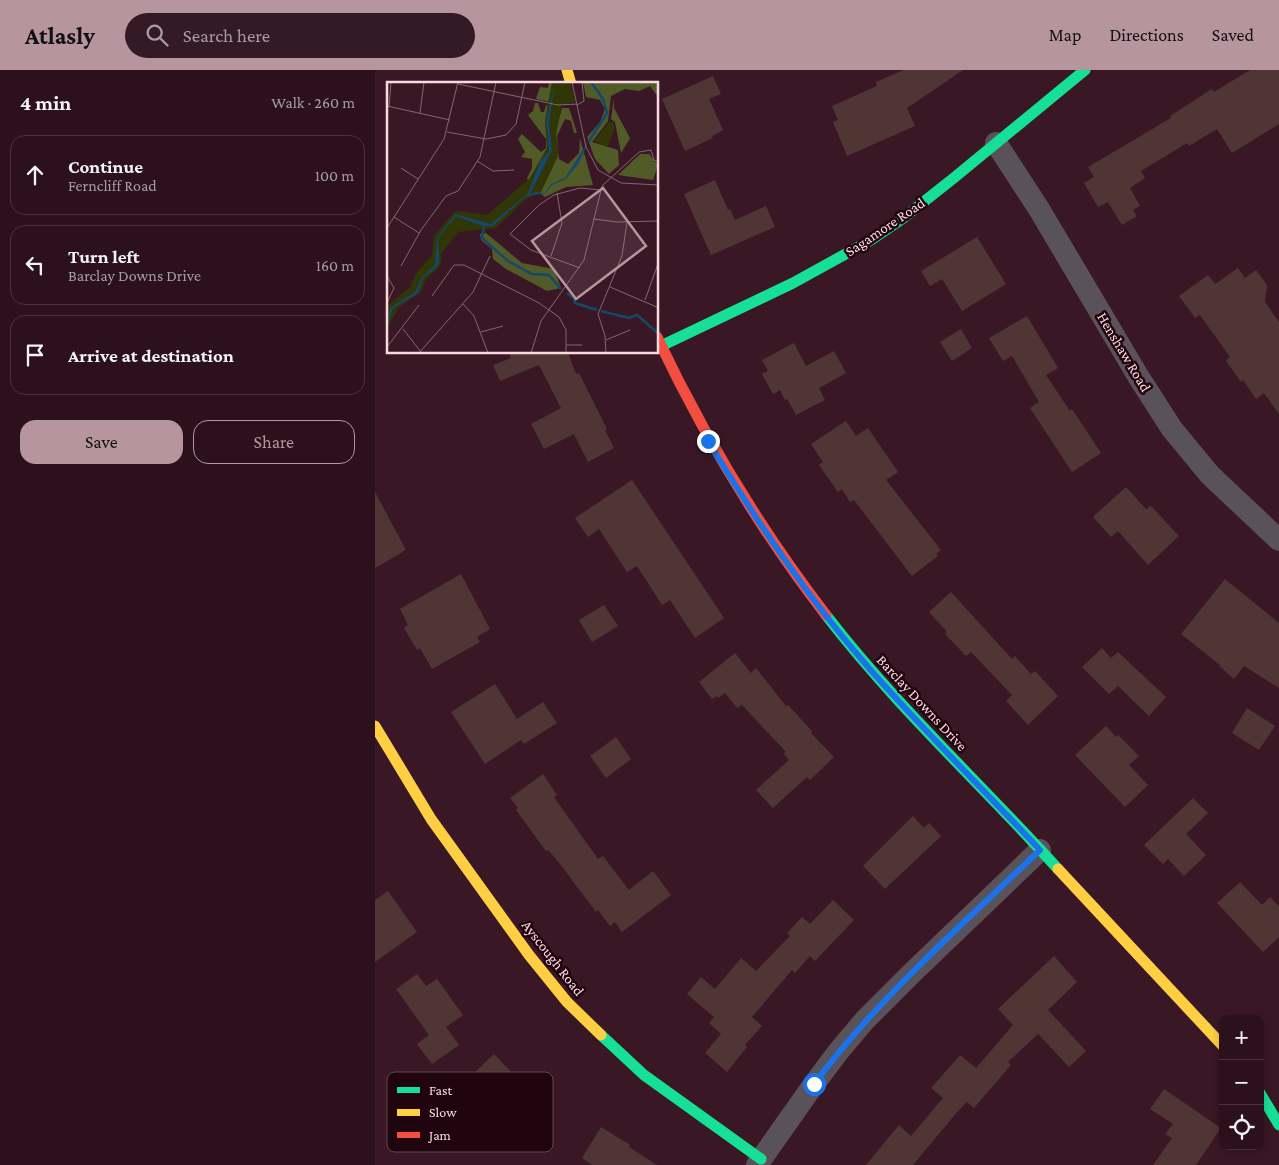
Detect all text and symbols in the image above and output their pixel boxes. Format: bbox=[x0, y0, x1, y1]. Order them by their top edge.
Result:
search box bbox=[125, 13, 475, 58]
icon: search bbox=[143, 21, 171, 49]
text: Atlasly bbox=[25, 22, 95, 49]
text: Search here bbox=[183, 25, 270, 46]
text: Map bbox=[1049, 25, 1081, 45]
text: Directions bbox=[1109, 25, 1184, 45]
text: Saved bbox=[1212, 25, 1254, 45]
inset map bbox=[387, 82, 659, 354]
text: 4 min bbox=[20, 91, 71, 115]
text: Walk · 260 m bbox=[271, 94, 355, 111]
text: Continue bbox=[68, 156, 143, 177]
icon: ahead bbox=[21, 161, 49, 189]
text: 100 m bbox=[315, 167, 354, 184]
text: Ferncliff Road bbox=[68, 177, 157, 194]
street label: Sagamore Road bbox=[842, 194, 928, 260]
text: Turn left bbox=[68, 246, 140, 267]
icon: left bbox=[21, 251, 49, 279]
text: 160 m bbox=[316, 257, 354, 274]
text: Barclay Downs Drive bbox=[68, 267, 201, 284]
street label: Henshaw Road bbox=[1094, 309, 1154, 395]
icon: arrive bbox=[21, 341, 49, 369]
text: Arrive at destination bbox=[68, 345, 234, 366]
button: Save bbox=[20, 420, 183, 464]
button: Share bbox=[193, 420, 355, 464]
route end bbox=[697, 430, 720, 453]
street label: Barclay Downs Drive bbox=[873, 652, 971, 755]
street label: Ayscough Road bbox=[518, 917, 587, 999]
map controls bbox=[1219, 1015, 1264, 1150]
button: + bbox=[1219, 1015, 1264, 1060]
button: − bbox=[1219, 1060, 1264, 1105]
legend bbox=[387, 1072, 553, 1152]
route start bbox=[803, 1073, 826, 1096]
text: Fast bbox=[429, 1082, 453, 1098]
text: Slow bbox=[429, 1104, 457, 1120]
button: locate bbox=[1219, 1105, 1264, 1150]
text: Jam bbox=[427, 1127, 451, 1143]

